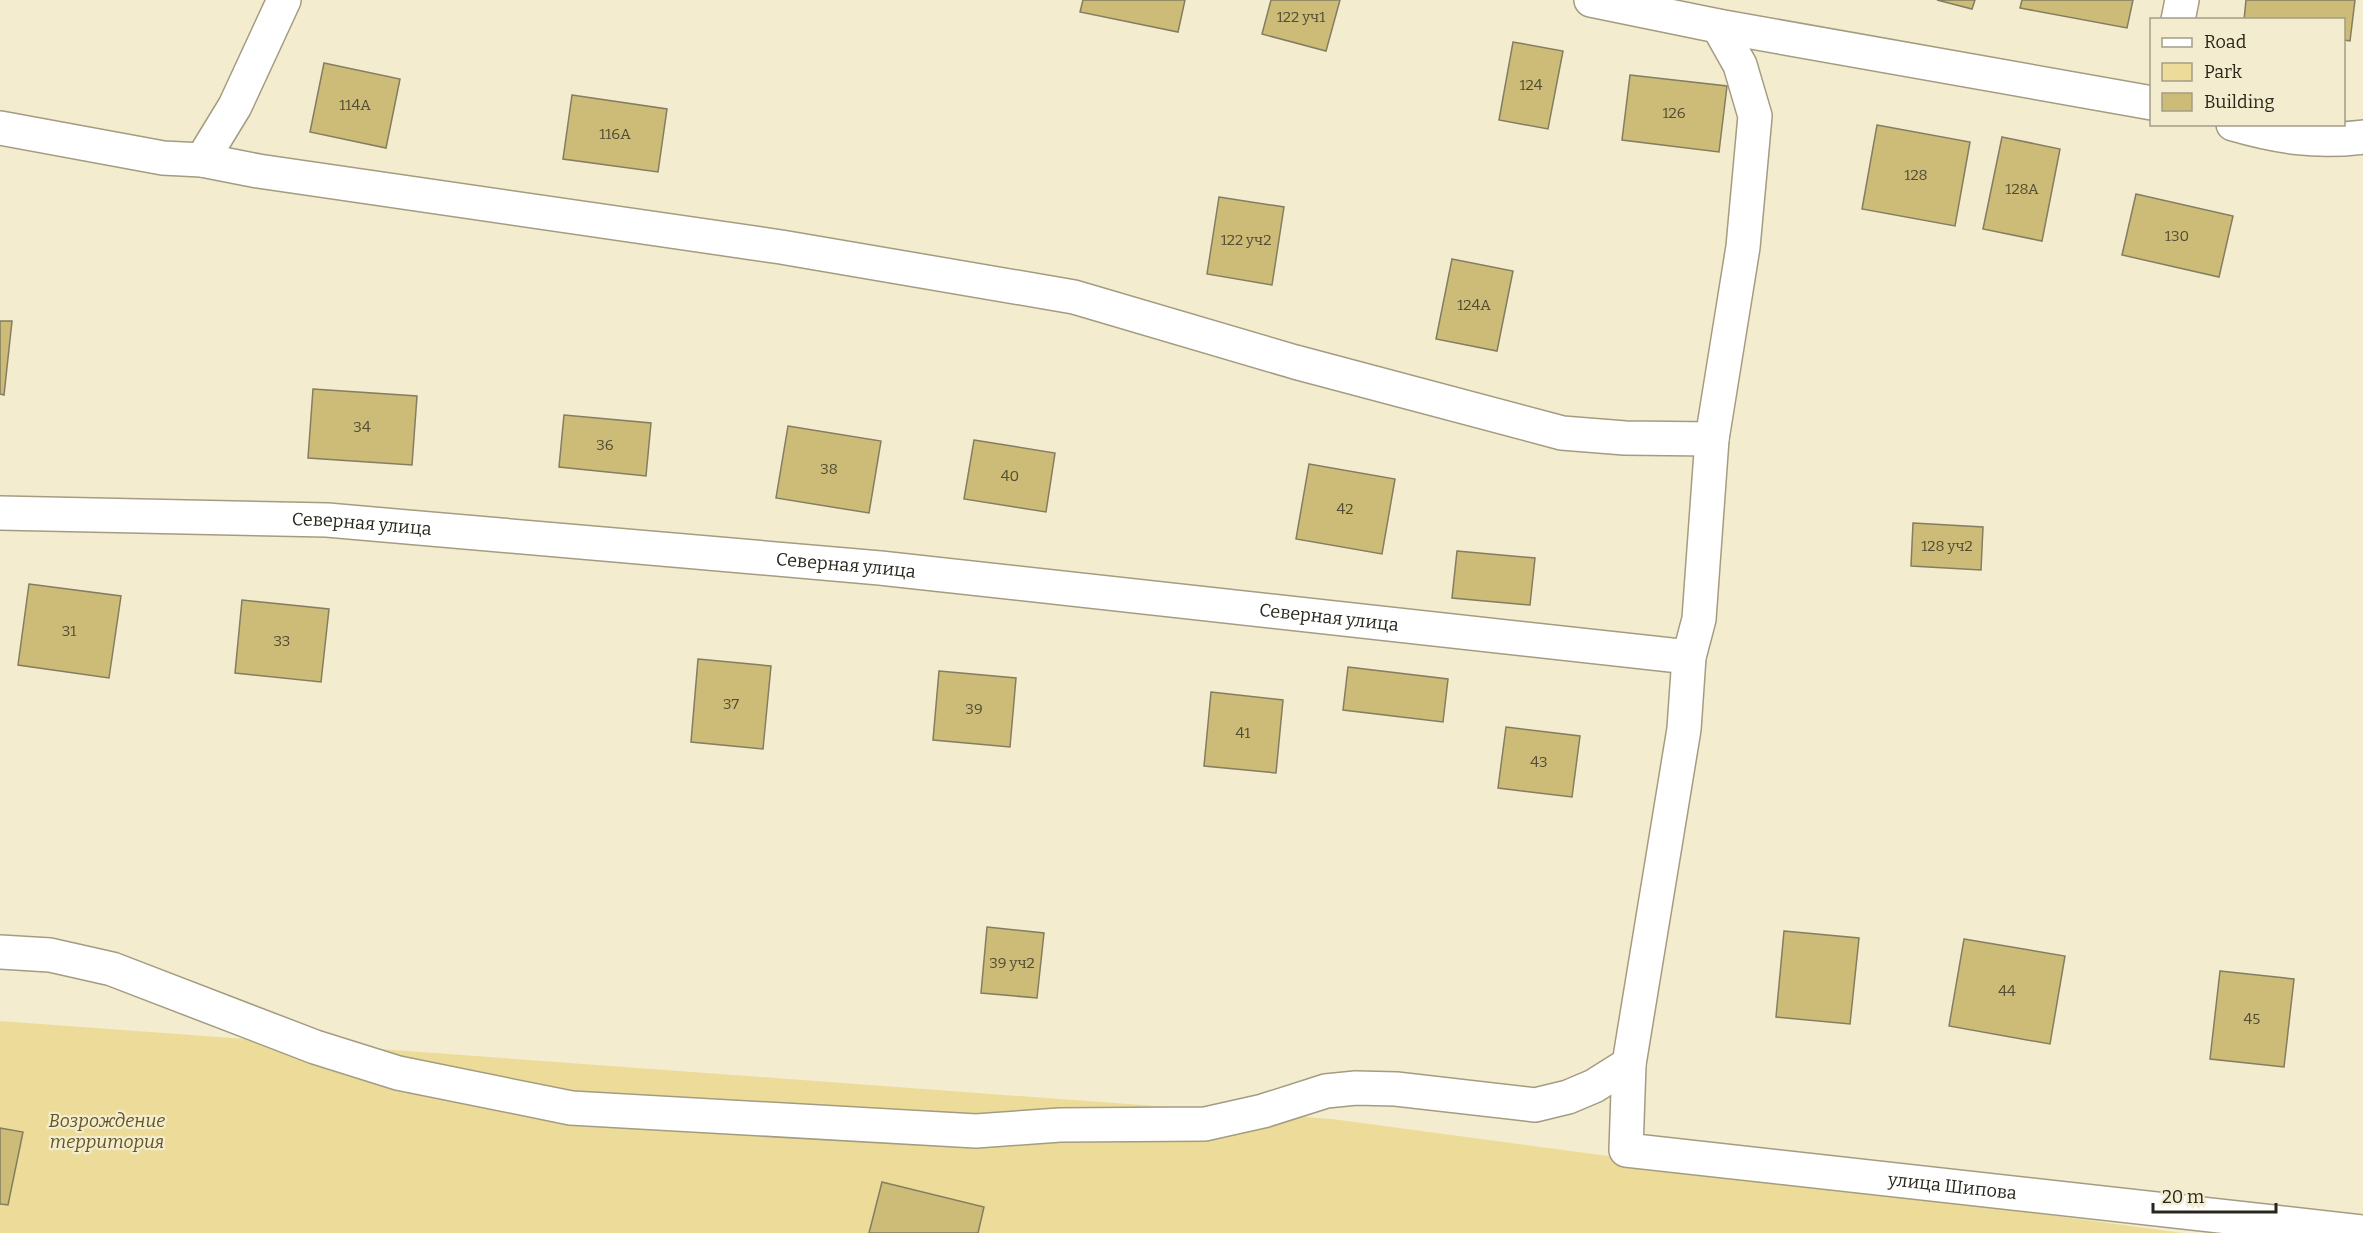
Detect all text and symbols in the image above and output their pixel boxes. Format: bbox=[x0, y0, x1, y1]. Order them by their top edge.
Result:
house number: 122 уч1 bbox=[1277, 8, 1325, 26]
legend bbox=[2150, 18, 2345, 126]
text: Road bbox=[2204, 31, 2247, 53]
text: Park bbox=[2204, 61, 2243, 83]
house number: 124 bbox=[1519, 76, 1543, 94]
text: Building bbox=[2204, 91, 2275, 113]
house number: 114А bbox=[339, 96, 371, 114]
house number: 126 bbox=[1662, 104, 1686, 122]
house number: 116А bbox=[599, 125, 631, 143]
house number: 128 bbox=[1904, 166, 1928, 184]
house number: 128А bbox=[2005, 180, 2039, 198]
house number: 130 bbox=[2165, 227, 2189, 245]
house number: 122 уч2 bbox=[1221, 231, 1271, 249]
house number: 124А bbox=[1457, 296, 1491, 314]
house number: 34 bbox=[353, 418, 371, 436]
house number: 36 bbox=[596, 436, 614, 454]
house number: 38 bbox=[820, 460, 838, 478]
house number: 40 bbox=[1001, 467, 1019, 485]
house number: 42 bbox=[1337, 500, 1353, 518]
street label: Северная улица bbox=[292, 508, 433, 540]
house number: 128 уч2 bbox=[1921, 537, 1973, 555]
street label: Северная улица bbox=[775, 548, 917, 583]
street label: Северная улица bbox=[1258, 599, 1400, 636]
house number: 31 bbox=[62, 622, 76, 640]
house number: 33 bbox=[274, 632, 290, 650]
house number: 37 bbox=[723, 695, 740, 713]
house number: 39 bbox=[965, 700, 983, 718]
house number: 41 bbox=[1236, 724, 1250, 742]
house number: 43 bbox=[1530, 753, 1548, 771]
house number: 39 уч2 bbox=[989, 954, 1035, 972]
house number: 44 bbox=[1998, 982, 2016, 1000]
house number: 45 bbox=[2244, 1010, 2260, 1028]
park label: Возрождение территория bbox=[49, 1110, 165, 1153]
street label: улица Шипова bbox=[1886, 1168, 2018, 1204]
scale bar bbox=[2153, 1176, 2276, 1214]
text: 20 m bbox=[2162, 1186, 2204, 1208]

